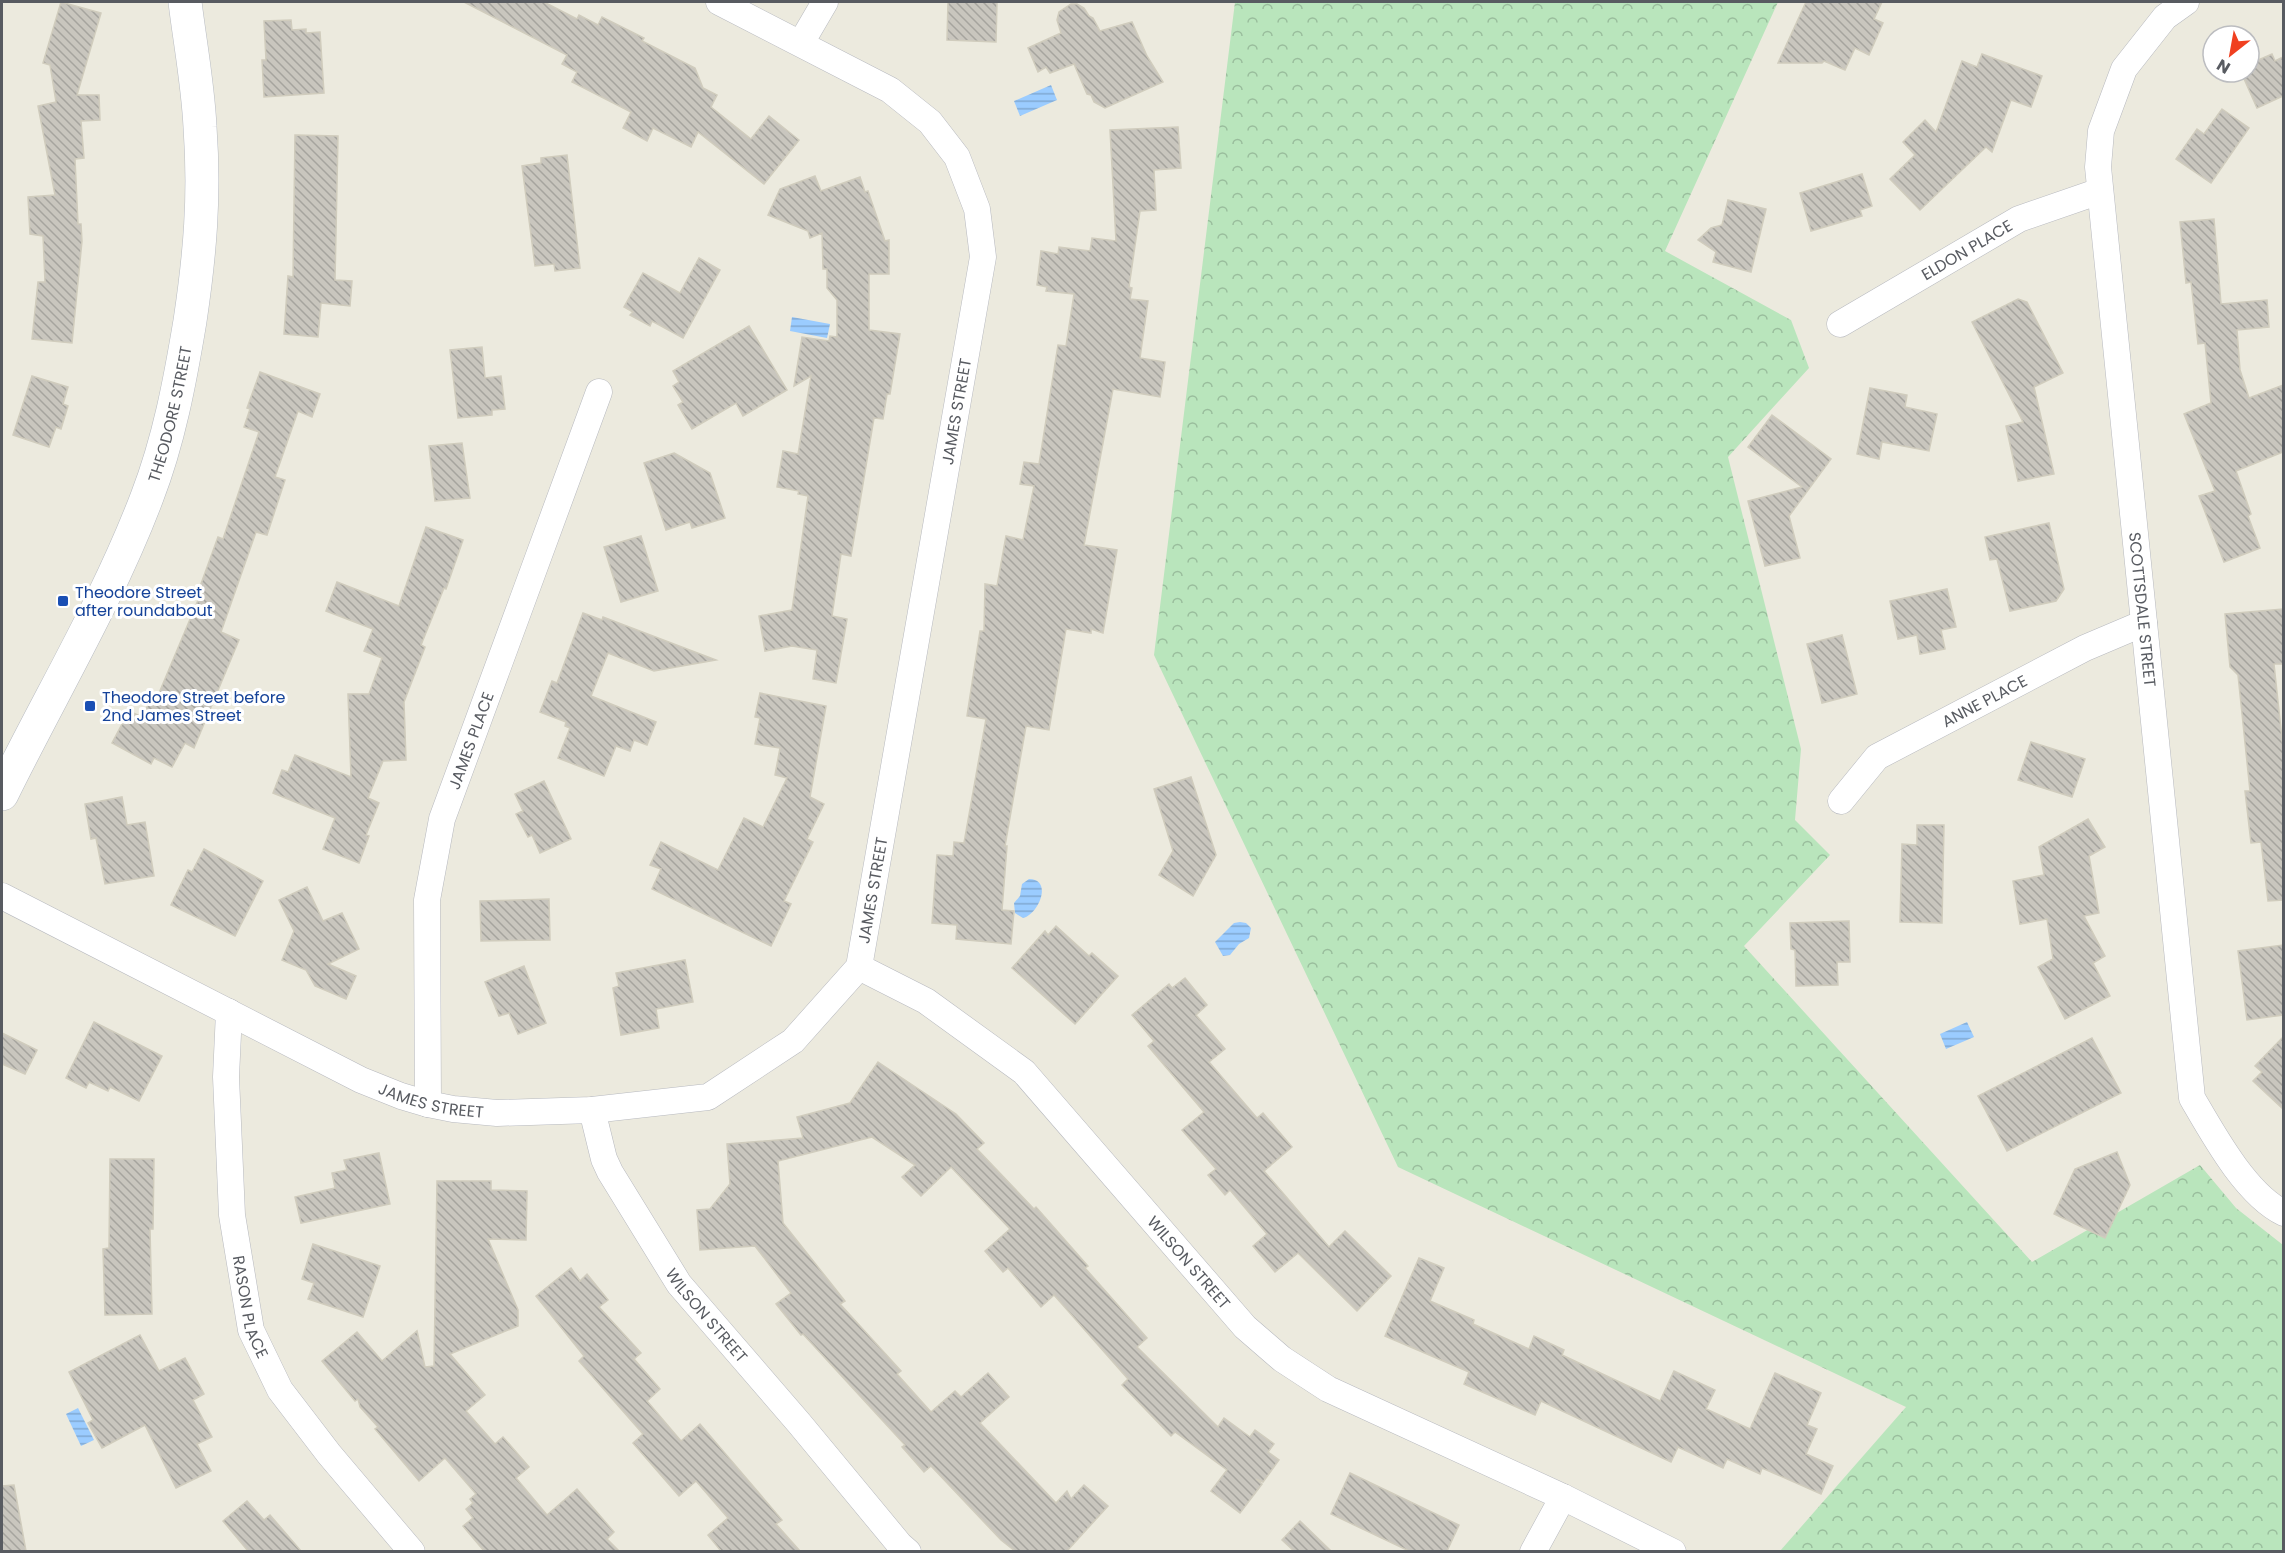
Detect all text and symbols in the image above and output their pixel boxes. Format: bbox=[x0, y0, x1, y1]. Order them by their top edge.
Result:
north arrow bbox=[2201, 24, 2261, 84]
text: N bbox=[2212, 53, 2235, 79]
street label: ELDON PLACE bbox=[1917, 214, 2017, 285]
street label: THEODORE STREET bbox=[142, 344, 197, 485]
street label: JAMES STREET bbox=[935, 356, 977, 467]
street label: SCOTTSDALE STREET bbox=[2123, 531, 2162, 688]
place label: Theodore Street after roundabout bbox=[75, 581, 213, 622]
marker: Theodore Street after roundabout bbox=[56, 594, 70, 608]
street label: ANNE PLACE bbox=[1938, 669, 2031, 733]
place label: Theodore Street before 2nd James Street bbox=[102, 686, 286, 727]
street label: JAMES PLACE bbox=[442, 688, 499, 793]
marker: Theodore Street before 2nd James Street bbox=[83, 699, 97, 713]
street label: JAMES STREET bbox=[852, 835, 893, 945]
street label: JAMES STREET bbox=[375, 1077, 485, 1123]
street label: WILSON STREET bbox=[1142, 1211, 1236, 1314]
street label: RASON PLACE bbox=[227, 1254, 274, 1362]
street label: WILSON STREET bbox=[660, 1264, 753, 1368]

